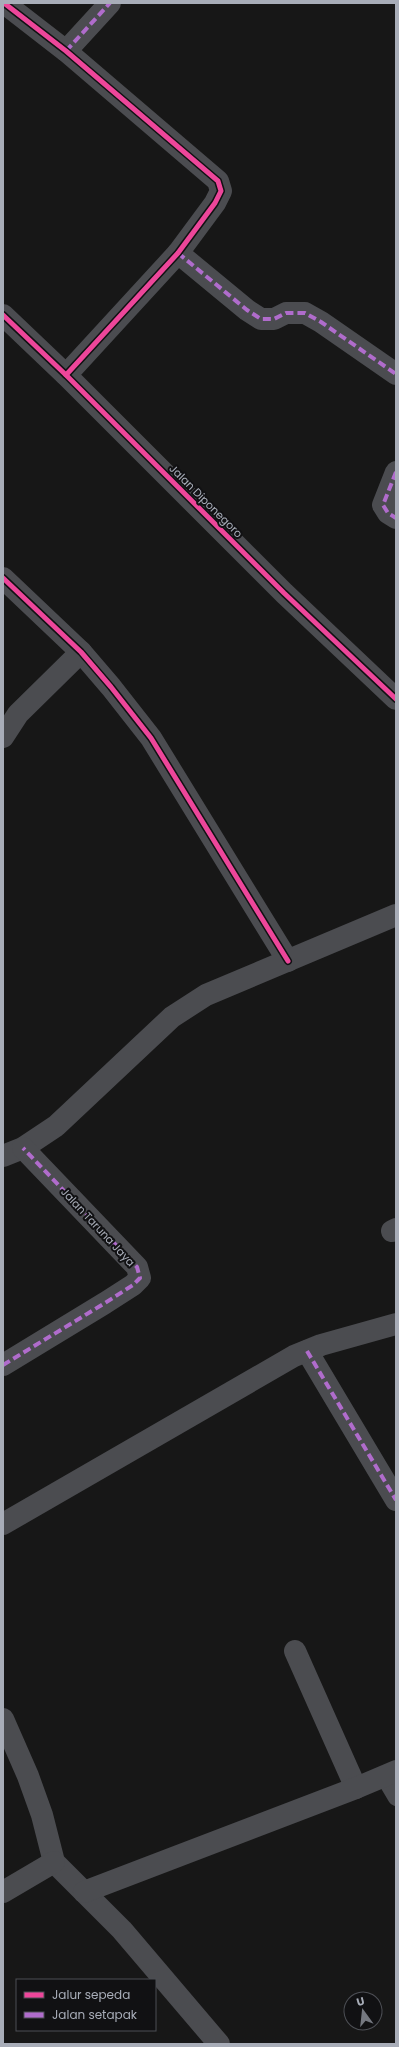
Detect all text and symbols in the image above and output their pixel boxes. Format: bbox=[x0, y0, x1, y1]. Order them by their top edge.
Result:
street label: Jalan Diponegoro bbox=[166, 461, 246, 541]
street label: Jalan Taruna Jaya bbox=[57, 1184, 139, 1270]
legend bbox=[16, 1979, 156, 2031]
text: Jalur sepeda bbox=[52, 1986, 130, 2003]
north arrow bbox=[343, 1991, 383, 2031]
text: U bbox=[355, 1993, 366, 2010]
text: Jalan setapak bbox=[52, 2006, 138, 2023]

